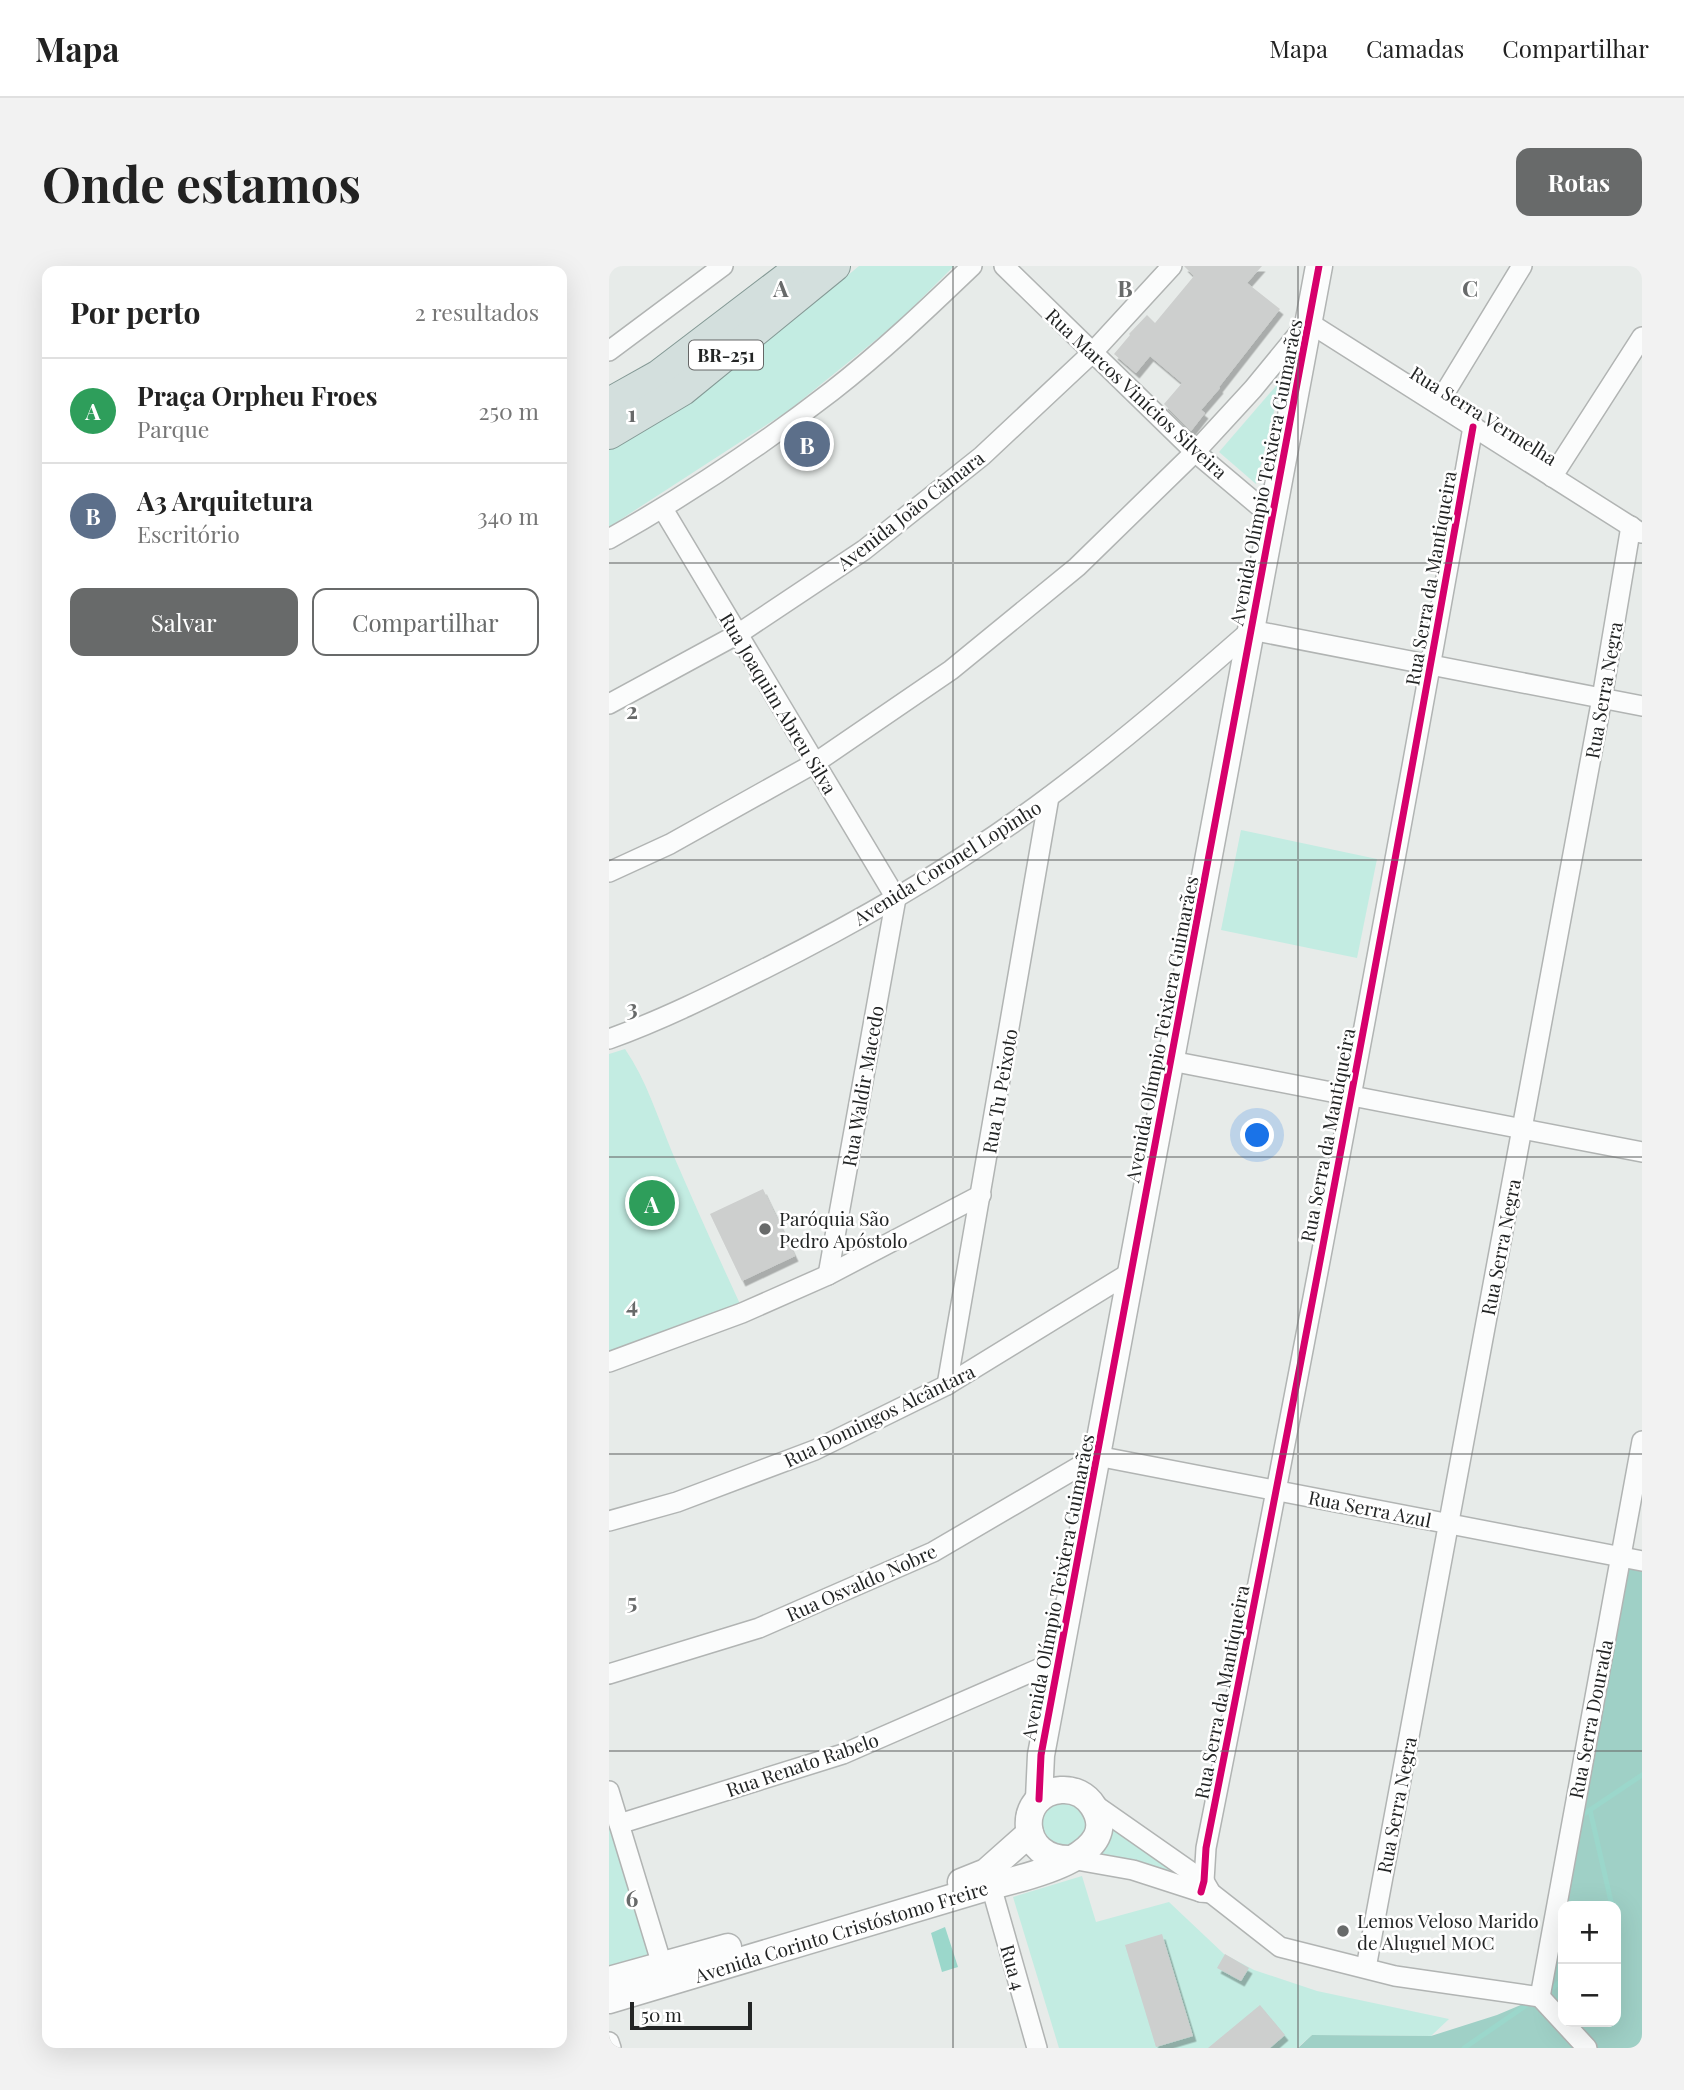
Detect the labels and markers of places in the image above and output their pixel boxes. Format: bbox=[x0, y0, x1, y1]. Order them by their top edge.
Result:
pin: B bbox=[784, 418, 830, 470]
pin: A bbox=[629, 1177, 675, 1229]
place label: Paróquia São Pedro Apóstolo bbox=[779, 1205, 908, 1253]
marker: Paróquia São Pedro Apóstolo bbox=[757, 1221, 773, 1237]
place label: Lemos Veloso Marido de Aluguel MOC bbox=[1357, 1907, 1539, 1955]
marker: Lemos Veloso Marido de Aluguel MOC bbox=[1335, 1923, 1351, 1939]

